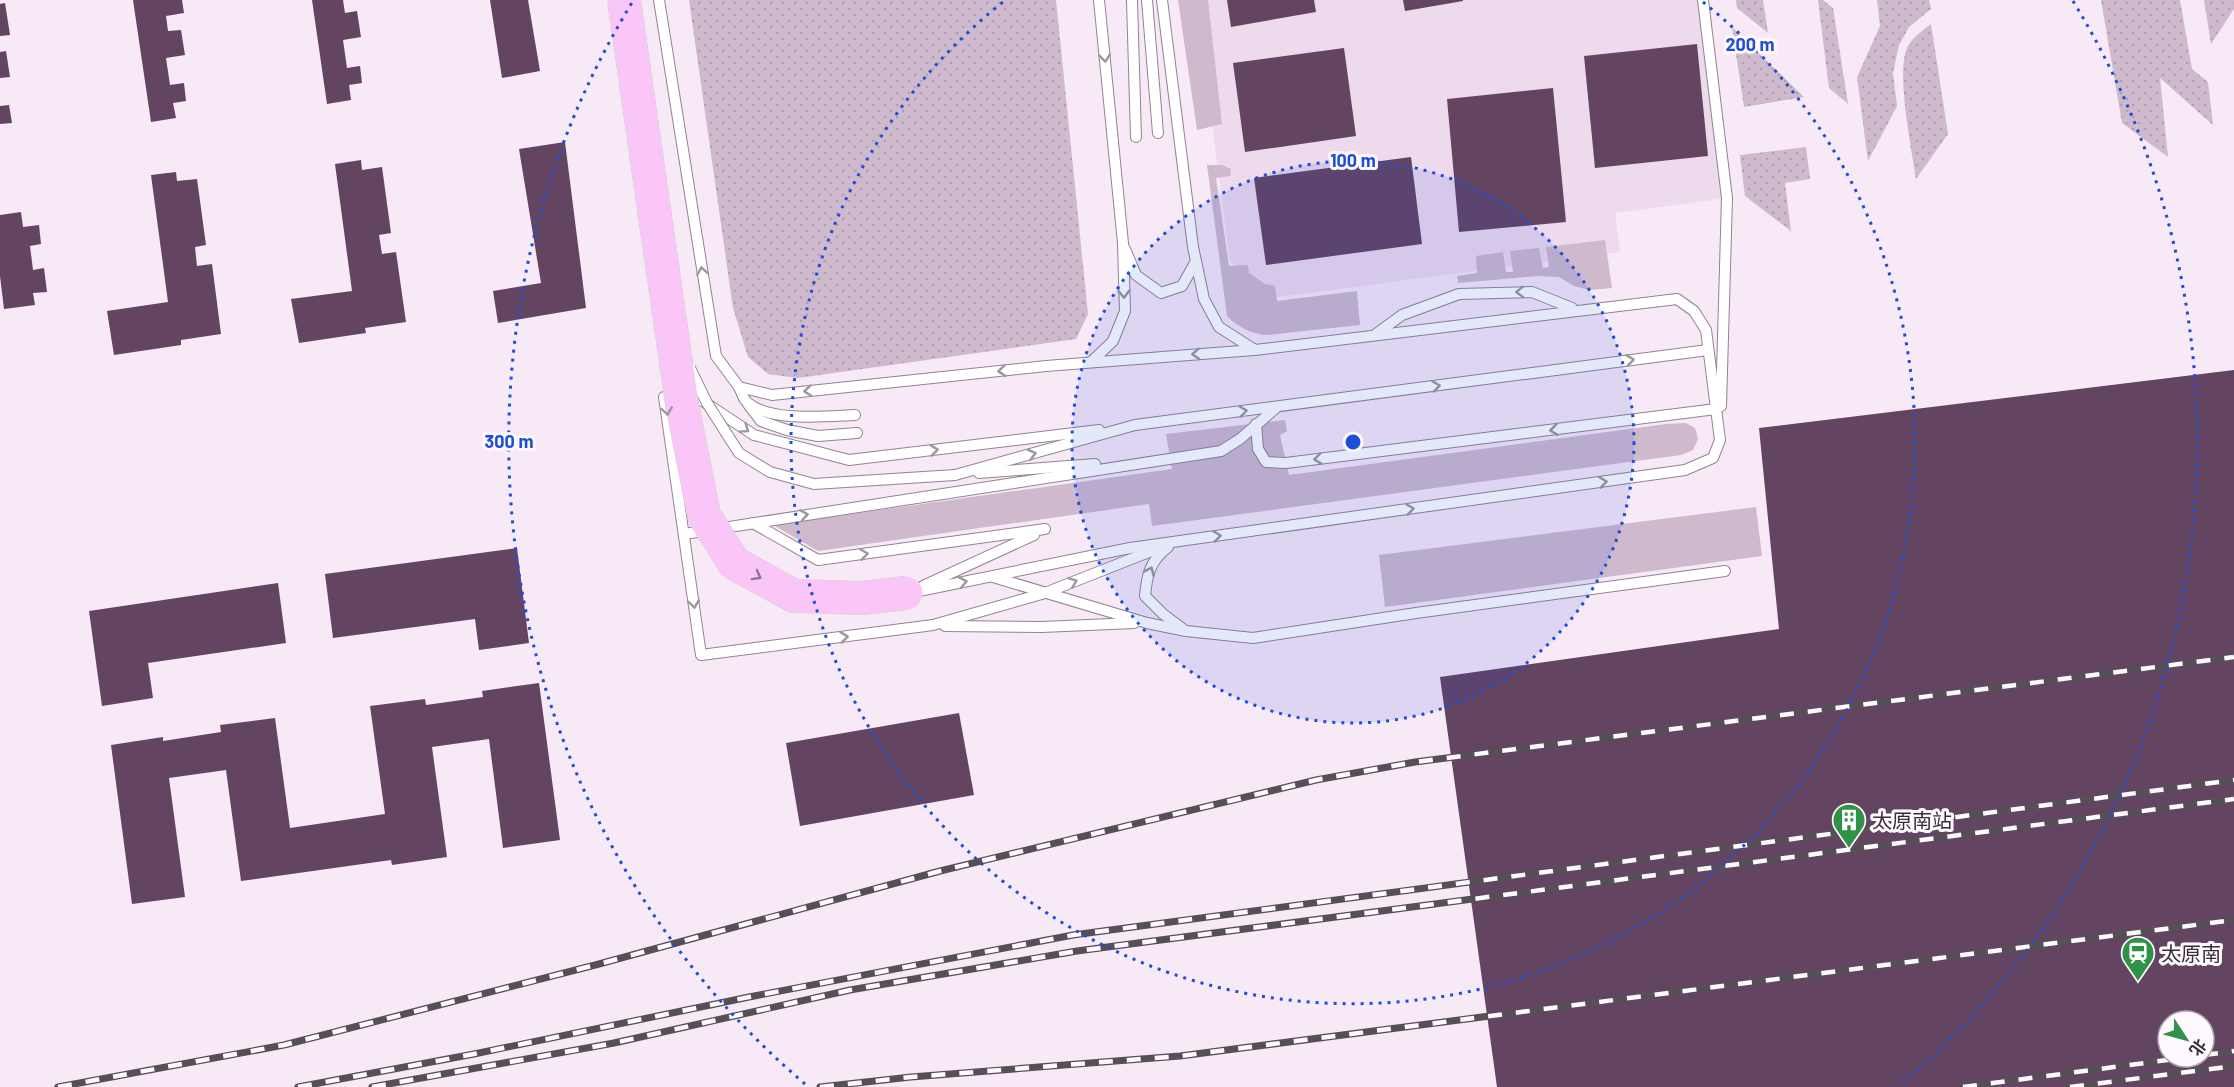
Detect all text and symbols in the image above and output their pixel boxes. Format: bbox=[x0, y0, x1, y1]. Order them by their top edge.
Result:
text: 200 m bbox=[1725, 33, 1775, 55]
one-way arrow bbox=[1098, 54, 1111, 63]
text: 100 m bbox=[1330, 149, 1376, 171]
one-way arrow bbox=[697, 266, 709, 276]
one-way arrow bbox=[1516, 286, 1525, 299]
one-way arrow bbox=[1118, 290, 1131, 299]
one-way arrow bbox=[1192, 347, 1201, 360]
one-way arrow bbox=[1625, 355, 1634, 367]
one-way arrow bbox=[998, 364, 1007, 377]
one-way arrow bbox=[1432, 380, 1441, 392]
one-way arrow bbox=[804, 384, 813, 397]
one-way arrow bbox=[1238, 405, 1247, 418]
one-way arrow bbox=[660, 407, 672, 416]
one-way arrow bbox=[738, 422, 749, 433]
one-way arrow bbox=[1549, 423, 1558, 435]
text: 300 m bbox=[485, 430, 533, 452]
centre of rings bbox=[1343, 432, 1363, 452]
one-way arrow bbox=[929, 444, 938, 457]
one-way arrow bbox=[1027, 448, 1037, 461]
one-way arrow bbox=[1314, 453, 1323, 465]
one-way arrow bbox=[1599, 476, 1608, 488]
one-way arrow bbox=[1405, 503, 1415, 515]
one-way arrow bbox=[799, 510, 809, 522]
one-way arrow bbox=[1212, 530, 1222, 542]
one-way arrow bbox=[860, 548, 869, 561]
one-way arrow bbox=[1143, 567, 1155, 578]
one-way arrow bbox=[751, 569, 761, 580]
one-way arrow bbox=[958, 576, 968, 589]
one-way arrow bbox=[1067, 577, 1078, 589]
one-way arrow bbox=[687, 600, 699, 609]
one-way arrow bbox=[839, 631, 848, 643]
building icon: 太原南站 bbox=[1831, 802, 1867, 849]
place label: 太原南站 bbox=[1872, 808, 1952, 832]
station icon: 太原南 bbox=[2120, 935, 2156, 982]
place label: 太原南 bbox=[2161, 941, 2221, 965]
north arrow bbox=[2156, 1009, 2216, 1069]
text: 北 bbox=[2186, 1036, 2211, 1060]

